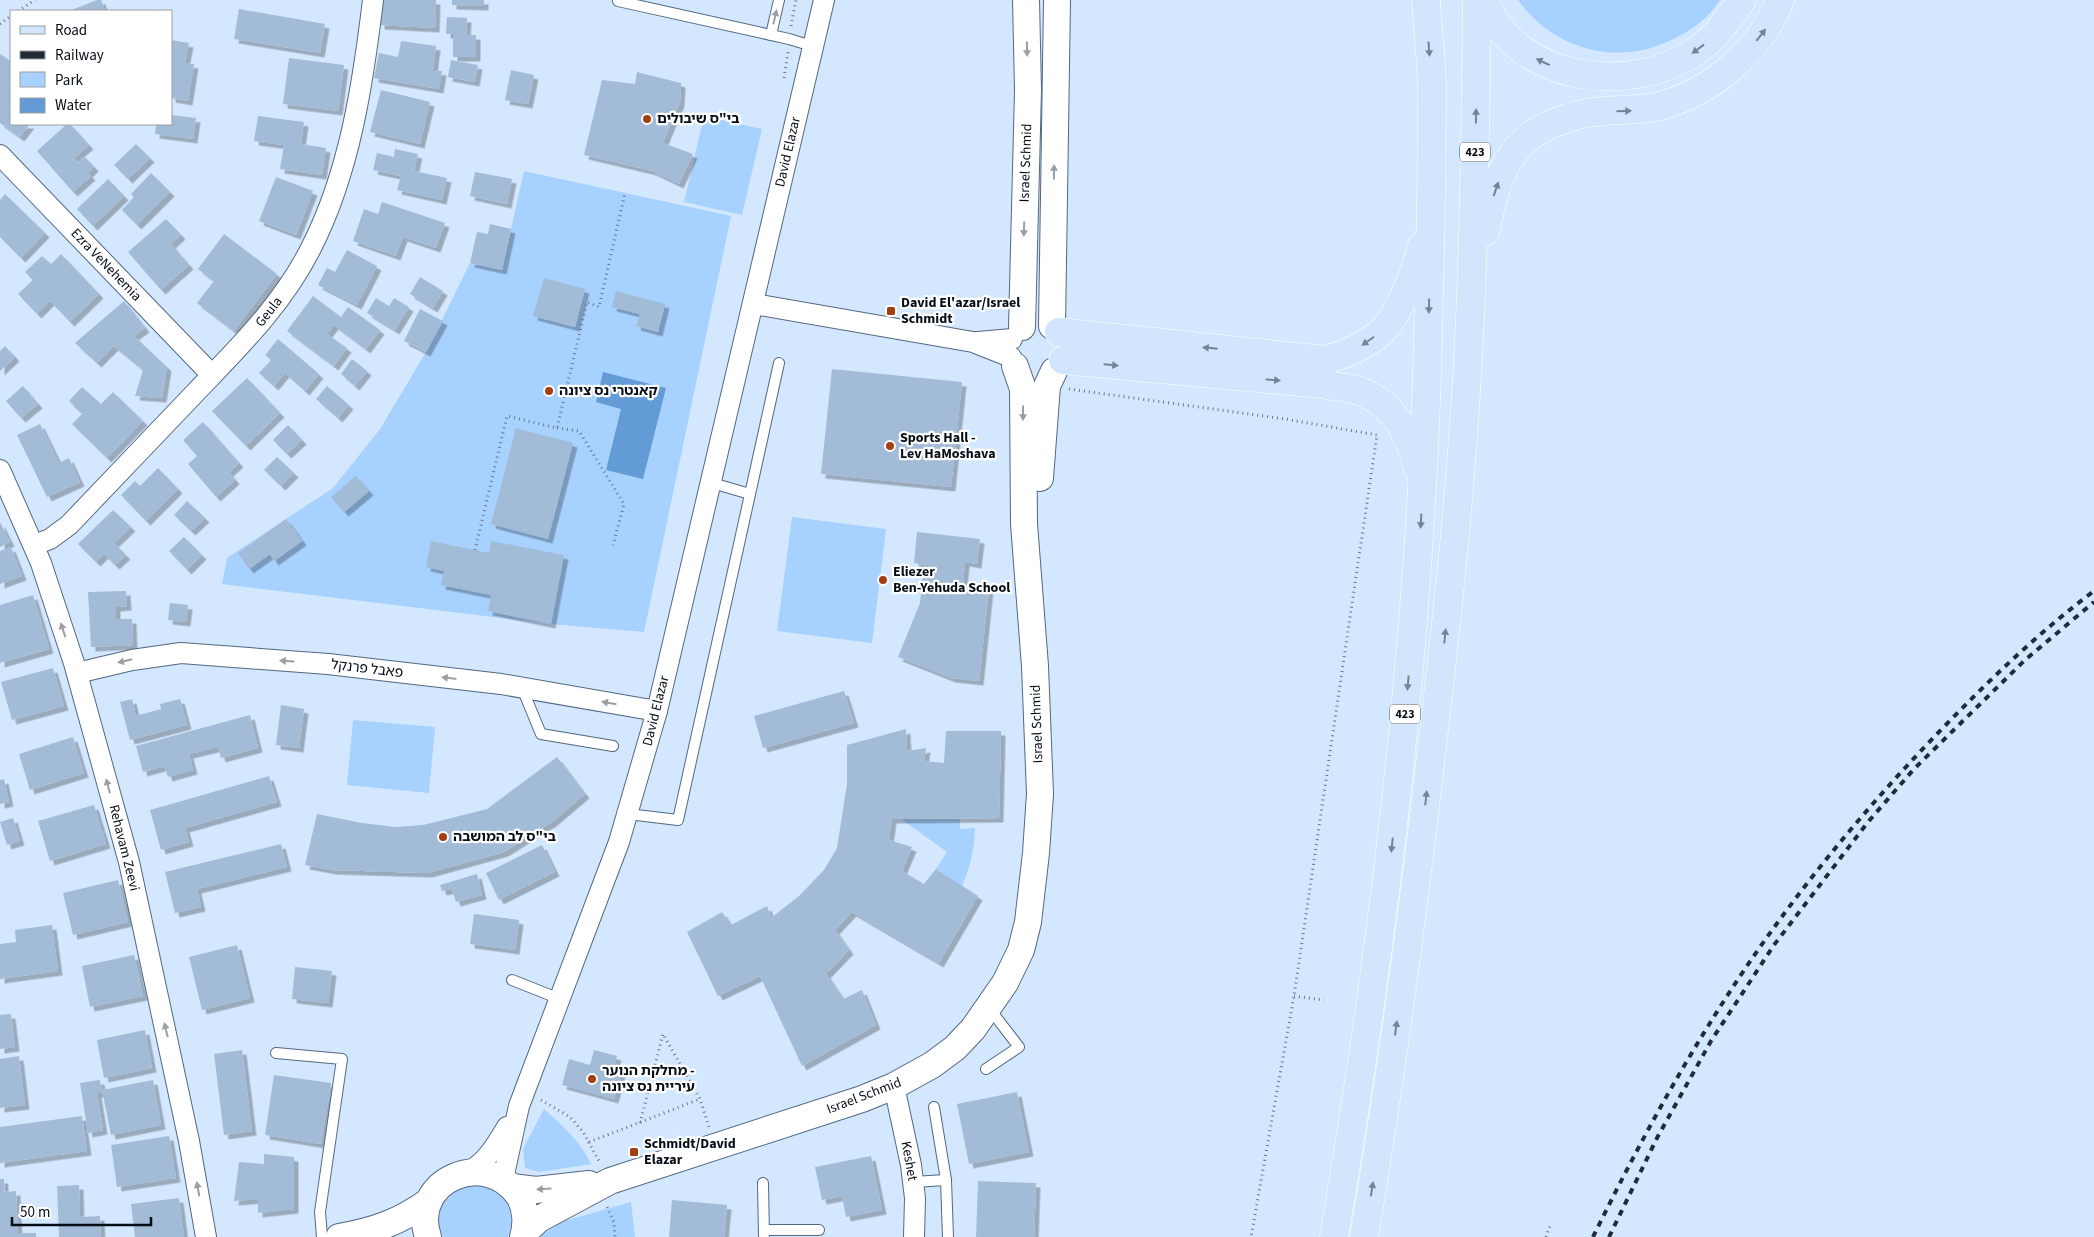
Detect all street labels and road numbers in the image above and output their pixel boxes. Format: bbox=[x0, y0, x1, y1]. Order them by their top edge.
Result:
street label: David Elazar bbox=[770, 115, 806, 189]
street label: Israel Schmid bbox=[1015, 123, 1037, 203]
road number: 423 bbox=[1460, 142, 1490, 162]
street label: Ezra VeNehemia bbox=[66, 224, 146, 306]
street label: Geula bbox=[251, 293, 287, 331]
street label: פאבל פרנקל bbox=[330, 655, 404, 683]
street label: David Elazar bbox=[638, 674, 674, 748]
street label: Israel Schmid bbox=[1026, 684, 1048, 764]
road number: 423 bbox=[1390, 704, 1420, 724]
street label: Rehavam Zeevi bbox=[104, 803, 144, 893]
street label: Israel Schmid bbox=[824, 1073, 904, 1119]
street label: Keshet bbox=[896, 1140, 922, 1183]

